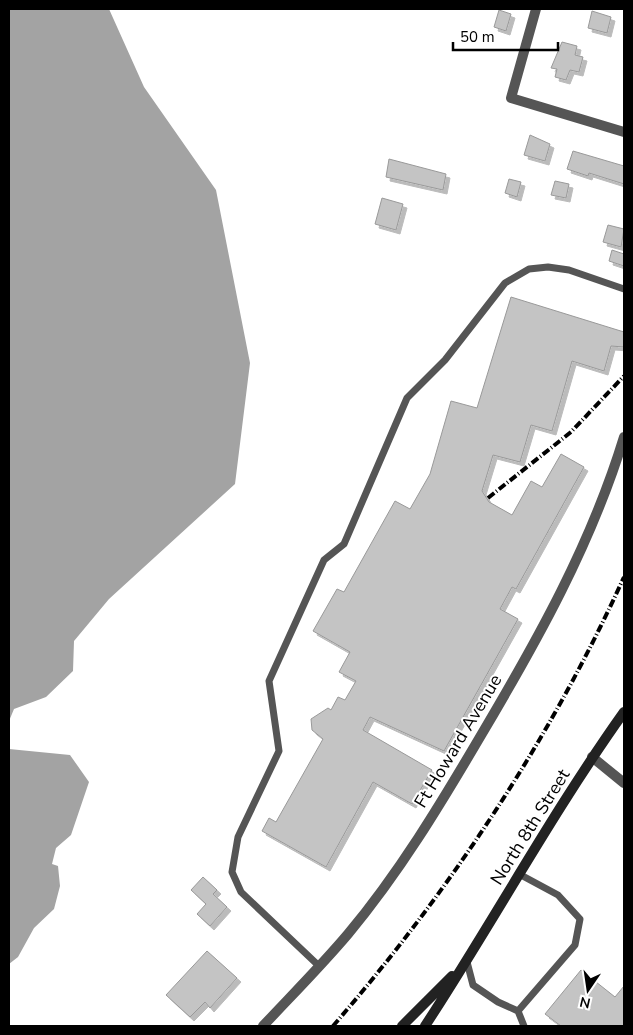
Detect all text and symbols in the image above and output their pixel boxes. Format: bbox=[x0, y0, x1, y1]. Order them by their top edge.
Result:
scale bar bbox=[453, 20, 558, 52]
text: 50 m bbox=[460, 27, 495, 47]
street label: Ft Howard Avenue bbox=[409, 670, 507, 812]
street label: North 8th Street bbox=[485, 764, 576, 890]
north arrow bbox=[563, 965, 613, 1015]
text: N bbox=[578, 992, 592, 1013]

